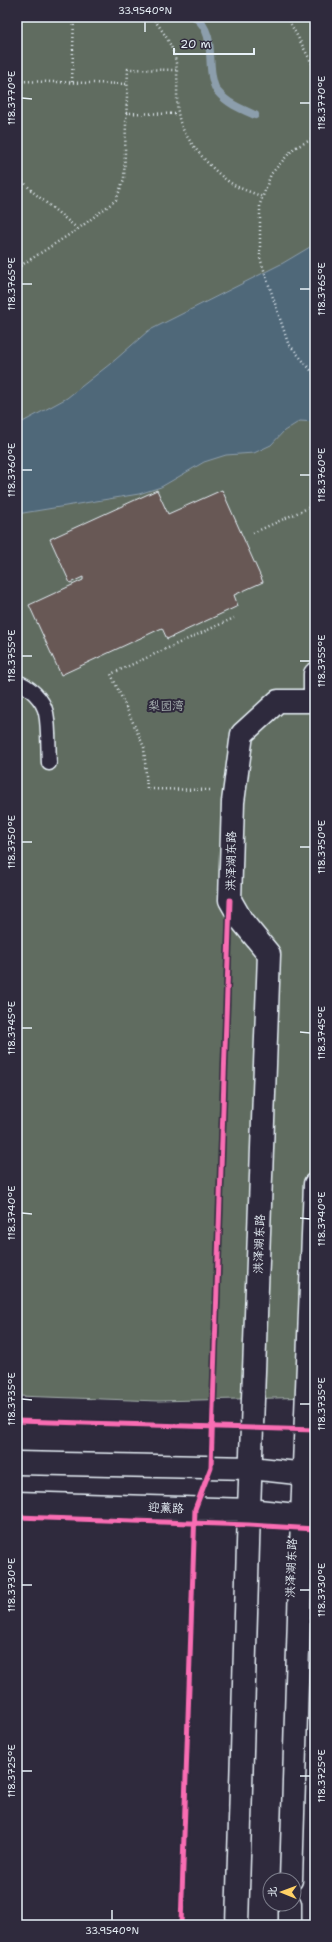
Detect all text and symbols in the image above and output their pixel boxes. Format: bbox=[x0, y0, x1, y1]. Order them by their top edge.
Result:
text: 33.9540°N bbox=[118, 4, 172, 17]
scale bar bbox=[174, 30, 254, 56]
text: 20 m bbox=[180, 36, 211, 52]
text: 118.3770°E bbox=[5, 71, 18, 125]
text: 118.3770°E bbox=[315, 76, 328, 130]
text: 118.3765°E bbox=[5, 257, 18, 311]
text: 118.3765°E bbox=[315, 262, 328, 316]
text: 118.3760°E bbox=[5, 443, 18, 497]
text: 118.3760°E bbox=[315, 448, 328, 502]
text: 118.3755°E bbox=[5, 630, 18, 683]
text: 118.3755°E bbox=[315, 635, 328, 688]
park label: 梨园湾 bbox=[148, 698, 184, 714]
text: 118.3750°E bbox=[5, 815, 18, 869]
text: 118.3750°E bbox=[315, 820, 328, 874]
street label: 洪泽湖东路 bbox=[222, 831, 240, 891]
text: 118.3745°E bbox=[5, 1001, 18, 1055]
text: 118.3745°E bbox=[315, 1006, 328, 1060]
text: 118.3740°E bbox=[5, 1186, 18, 1240]
text: 118.3740°E bbox=[315, 1192, 328, 1246]
street label: 洪泽湖东路 bbox=[250, 1214, 268, 1274]
text: 118.3735°E bbox=[5, 1372, 18, 1426]
text: 118.3735°E bbox=[315, 1377, 328, 1431]
street label: 迎薰路 bbox=[148, 1499, 184, 1517]
street label: 洪泽湖东路 bbox=[282, 1538, 300, 1598]
text: 118.3730°E bbox=[5, 1558, 18, 1612]
text: 118.3730°E bbox=[315, 1563, 328, 1617]
text: 118.3725°E bbox=[5, 1744, 18, 1798]
text: 118.3725°E bbox=[315, 1749, 328, 1803]
north arrow bbox=[262, 1872, 302, 1912]
text: 北 bbox=[265, 1886, 280, 1897]
text: 33.9540°N bbox=[85, 1924, 139, 1937]

